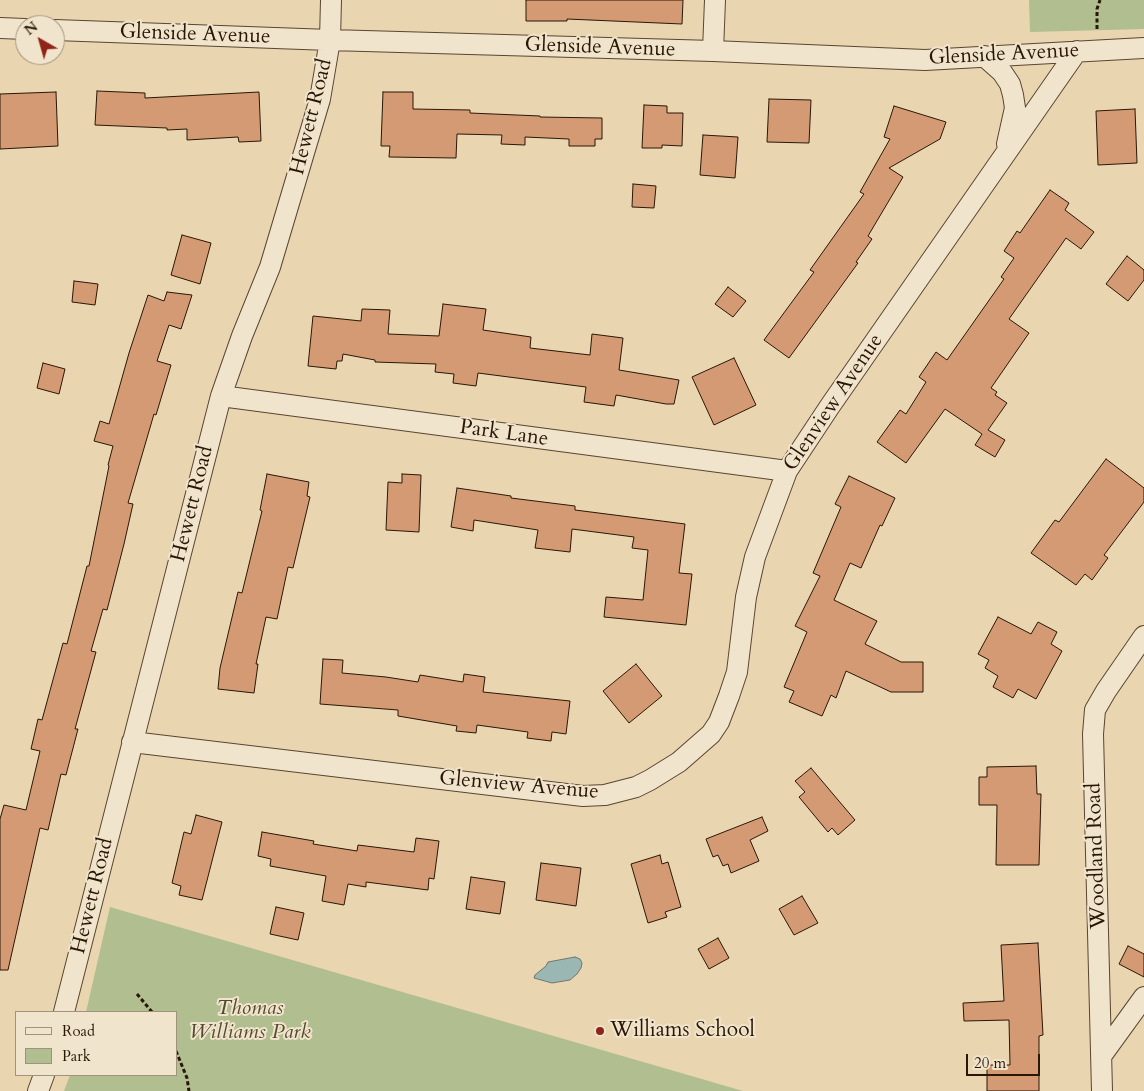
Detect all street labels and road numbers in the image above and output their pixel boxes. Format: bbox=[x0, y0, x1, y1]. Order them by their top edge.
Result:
street label: Glenside Avenue bbox=[119, 20, 271, 50]
street label: Glenside Avenue bbox=[524, 33, 676, 63]
street label: Glenside Avenue bbox=[928, 38, 1080, 72]
street label: Hewett Road bbox=[285, 56, 339, 178]
street label: Glenview Avenue bbox=[779, 330, 889, 476]
street label: Park Lane bbox=[458, 415, 550, 453]
street label: Hewett Road bbox=[166, 443, 220, 565]
street label: Glenview Avenue bbox=[438, 766, 600, 806]
street label: Woodland Road bbox=[1082, 782, 1112, 930]
street label: Hewett Road bbox=[66, 835, 120, 957]

